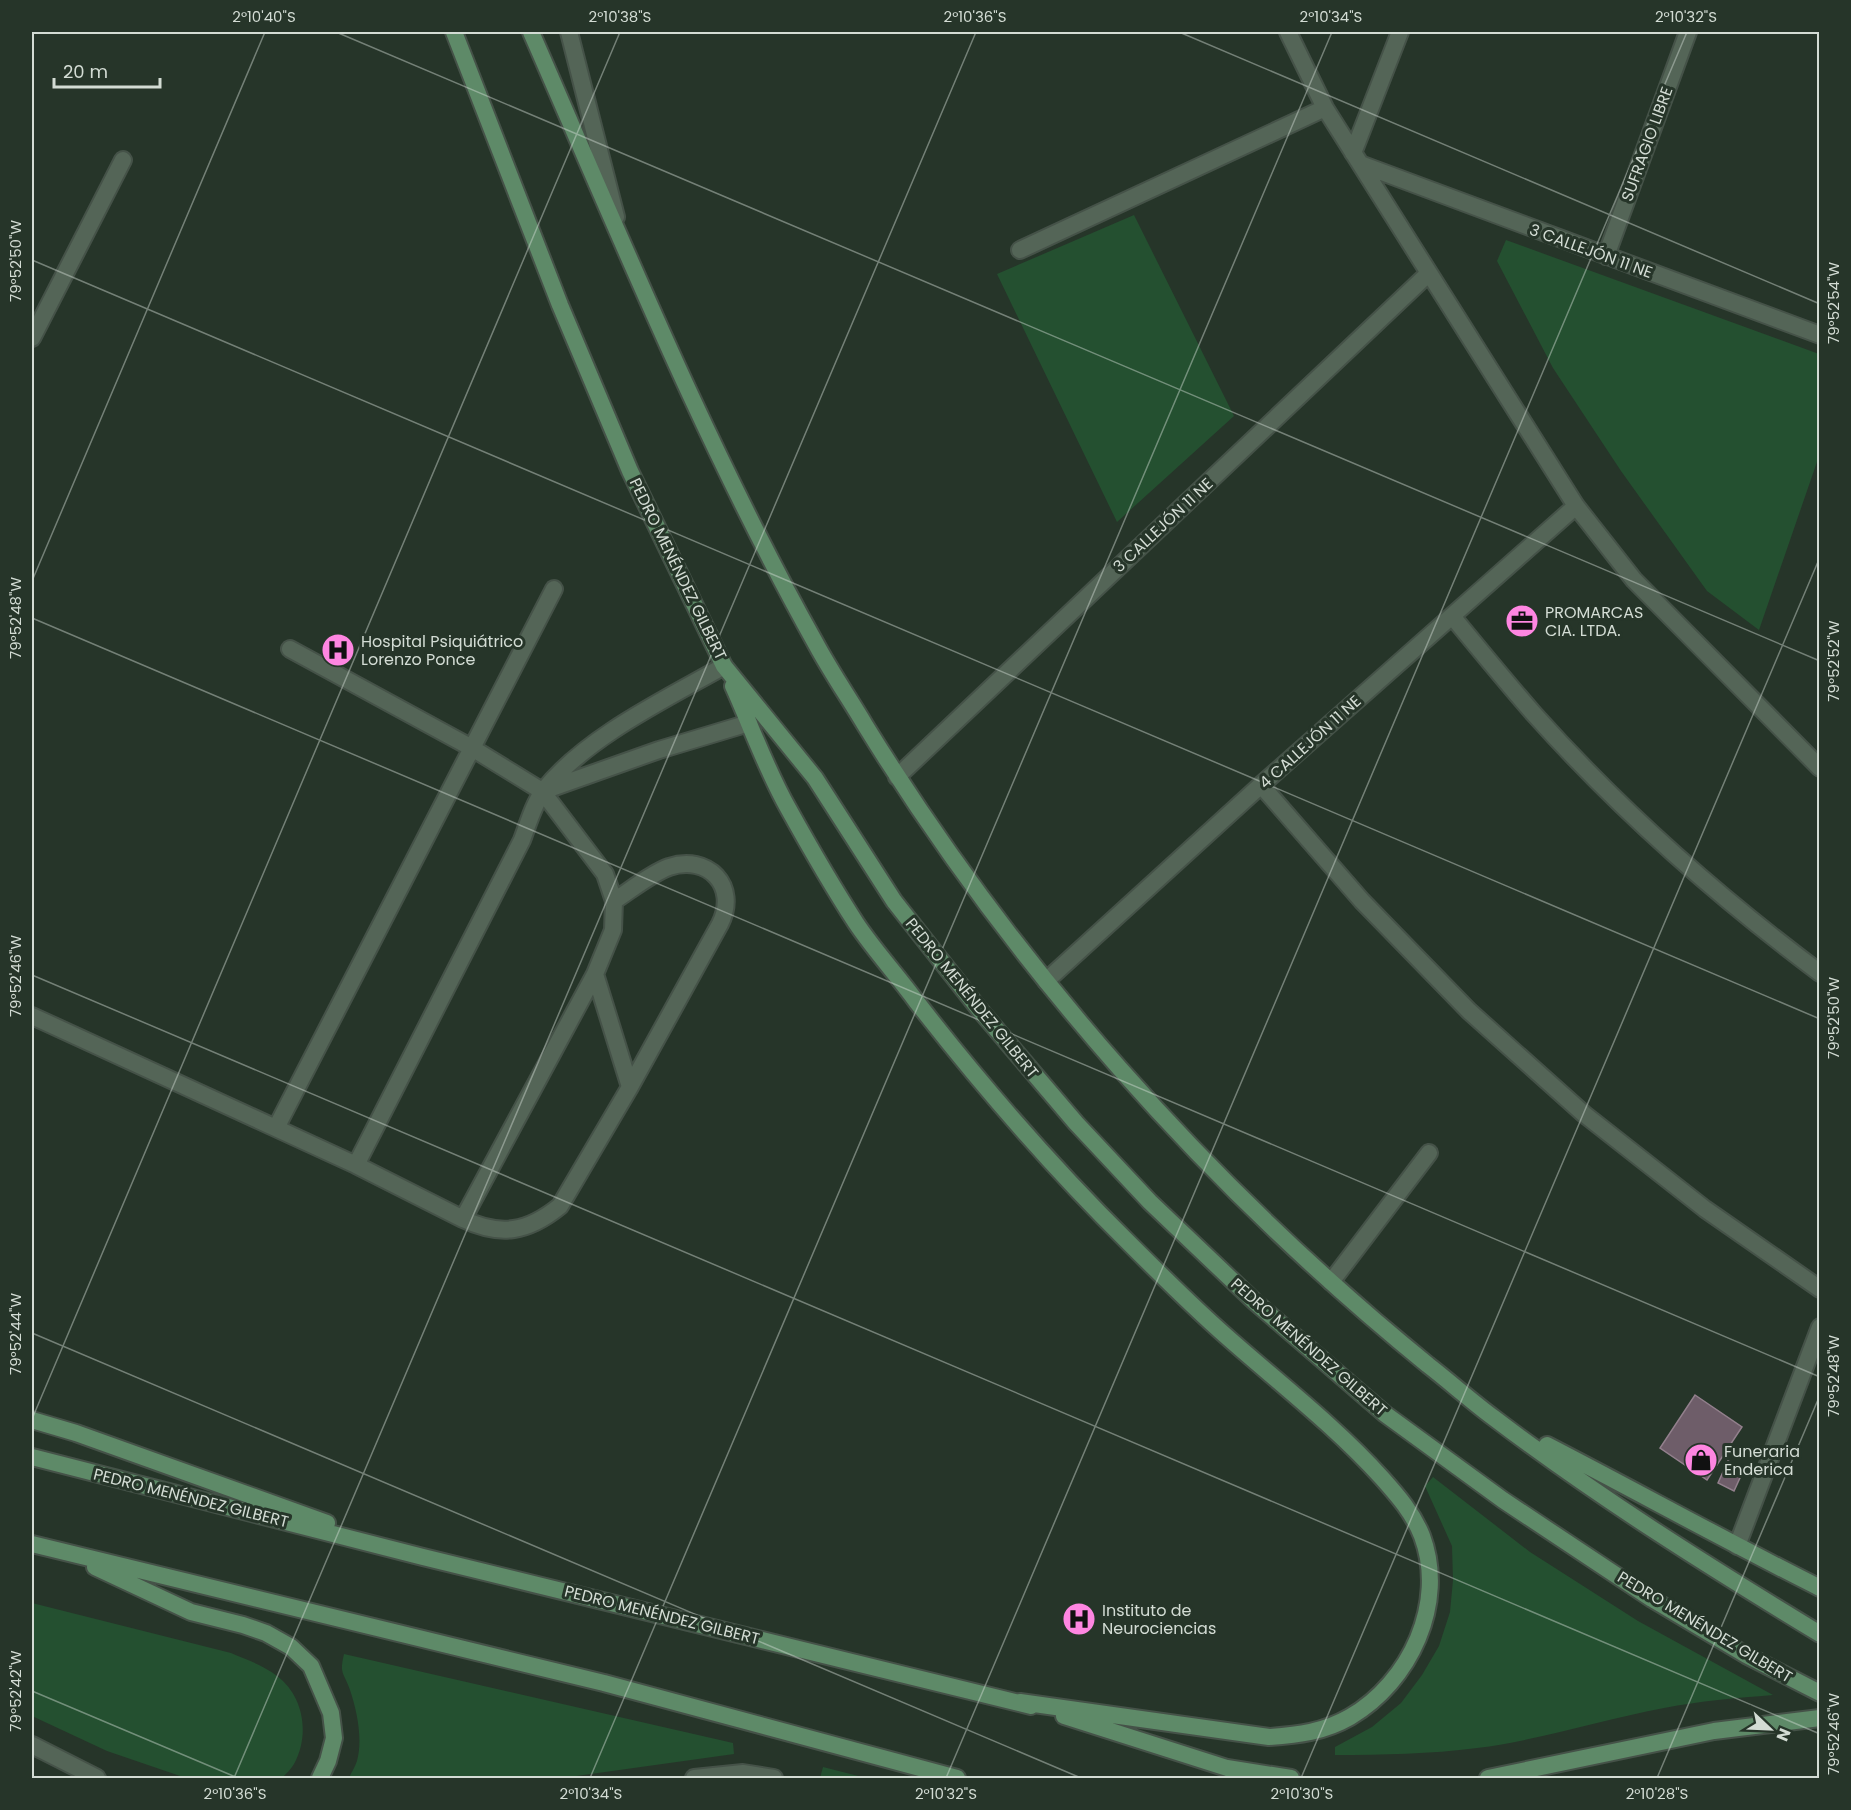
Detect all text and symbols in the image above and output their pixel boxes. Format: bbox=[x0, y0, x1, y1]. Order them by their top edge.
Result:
text: 2°10'40"S bbox=[232, 6, 296, 27]
text: 2°10'38"S bbox=[589, 6, 651, 27]
text: 2°10'36"S bbox=[944, 6, 1006, 27]
text: 2°10'34"S bbox=[1300, 6, 1362, 27]
text: 2°10'32"S bbox=[1655, 6, 1717, 27]
scale bar bbox=[54, 51, 160, 89]
text: 20 m bbox=[63, 59, 108, 84]
street label: SUFRAGIO LIBRE bbox=[1616, 83, 1678, 205]
street label: 3 CALLEJÓN 11 NE bbox=[1526, 218, 1656, 284]
text: 79°52'50"W bbox=[5, 220, 26, 302]
text: 79°52'54"W bbox=[1823, 262, 1844, 344]
street label: 3 CALLEJÓN 11 NE bbox=[1108, 472, 1218, 578]
street label: PEDRO MENÉNDEZ GILBERT bbox=[624, 474, 732, 664]
text: 79°52'48"W bbox=[5, 577, 26, 659]
place label: PROMARCAS CIA. LTDA. bbox=[1545, 601, 1643, 642]
office icon: PROMARCAS CIA. LTDA. bbox=[1504, 603, 1540, 639]
text: 79°52'52"W bbox=[1823, 620, 1844, 702]
place label: Hospital Psiquiátrico Lorenzo Ponce bbox=[361, 630, 523, 671]
hospital icon: Hospital Psiquiátrico Lorenzo Ponce bbox=[320, 632, 356, 668]
street label: 4 CALLEJÓN 11 NE bbox=[1254, 690, 1366, 794]
street label: PEDRO MENÉNDEZ GILBERT bbox=[900, 913, 1044, 1083]
text: 79°52'46"W bbox=[5, 935, 26, 1017]
text: 79°52'50"W bbox=[1823, 977, 1844, 1059]
street label: PEDRO MENÉNDEZ GILBERT bbox=[1226, 1273, 1392, 1422]
text: 79°52'44"W bbox=[5, 1293, 26, 1375]
text: 79°52'48"W bbox=[1823, 1335, 1844, 1417]
place label: Funeraria Enderica bbox=[1724, 1440, 1800, 1481]
shop icon: Funeraria Enderica bbox=[1683, 1442, 1719, 1478]
street label: PEDRO MENÉNDEZ GILBERT bbox=[91, 1463, 291, 1533]
street label: PEDRO MENÉNDEZ GILBERT bbox=[1613, 1566, 1797, 1689]
street label: PEDRO MENÉNDEZ GILBERT bbox=[562, 1580, 762, 1650]
place label: Instituto de Neurociencias bbox=[1102, 1599, 1216, 1640]
hospital icon: Instituto de Neurociencias bbox=[1061, 1601, 1097, 1637]
text: 79°52'42"W bbox=[5, 1650, 26, 1732]
text: 79°52'46"W bbox=[1823, 1693, 1844, 1775]
north arrow bbox=[1740, 1699, 1800, 1759]
text: N bbox=[1770, 1725, 1796, 1745]
text: 2°10'36"S bbox=[204, 1783, 266, 1804]
text: 2°10'34"S bbox=[560, 1783, 622, 1804]
text: 2°10'32"S bbox=[915, 1783, 977, 1804]
text: 2°10'30"S bbox=[1271, 1783, 1333, 1804]
text: 2°10'28"S bbox=[1626, 1783, 1688, 1804]

